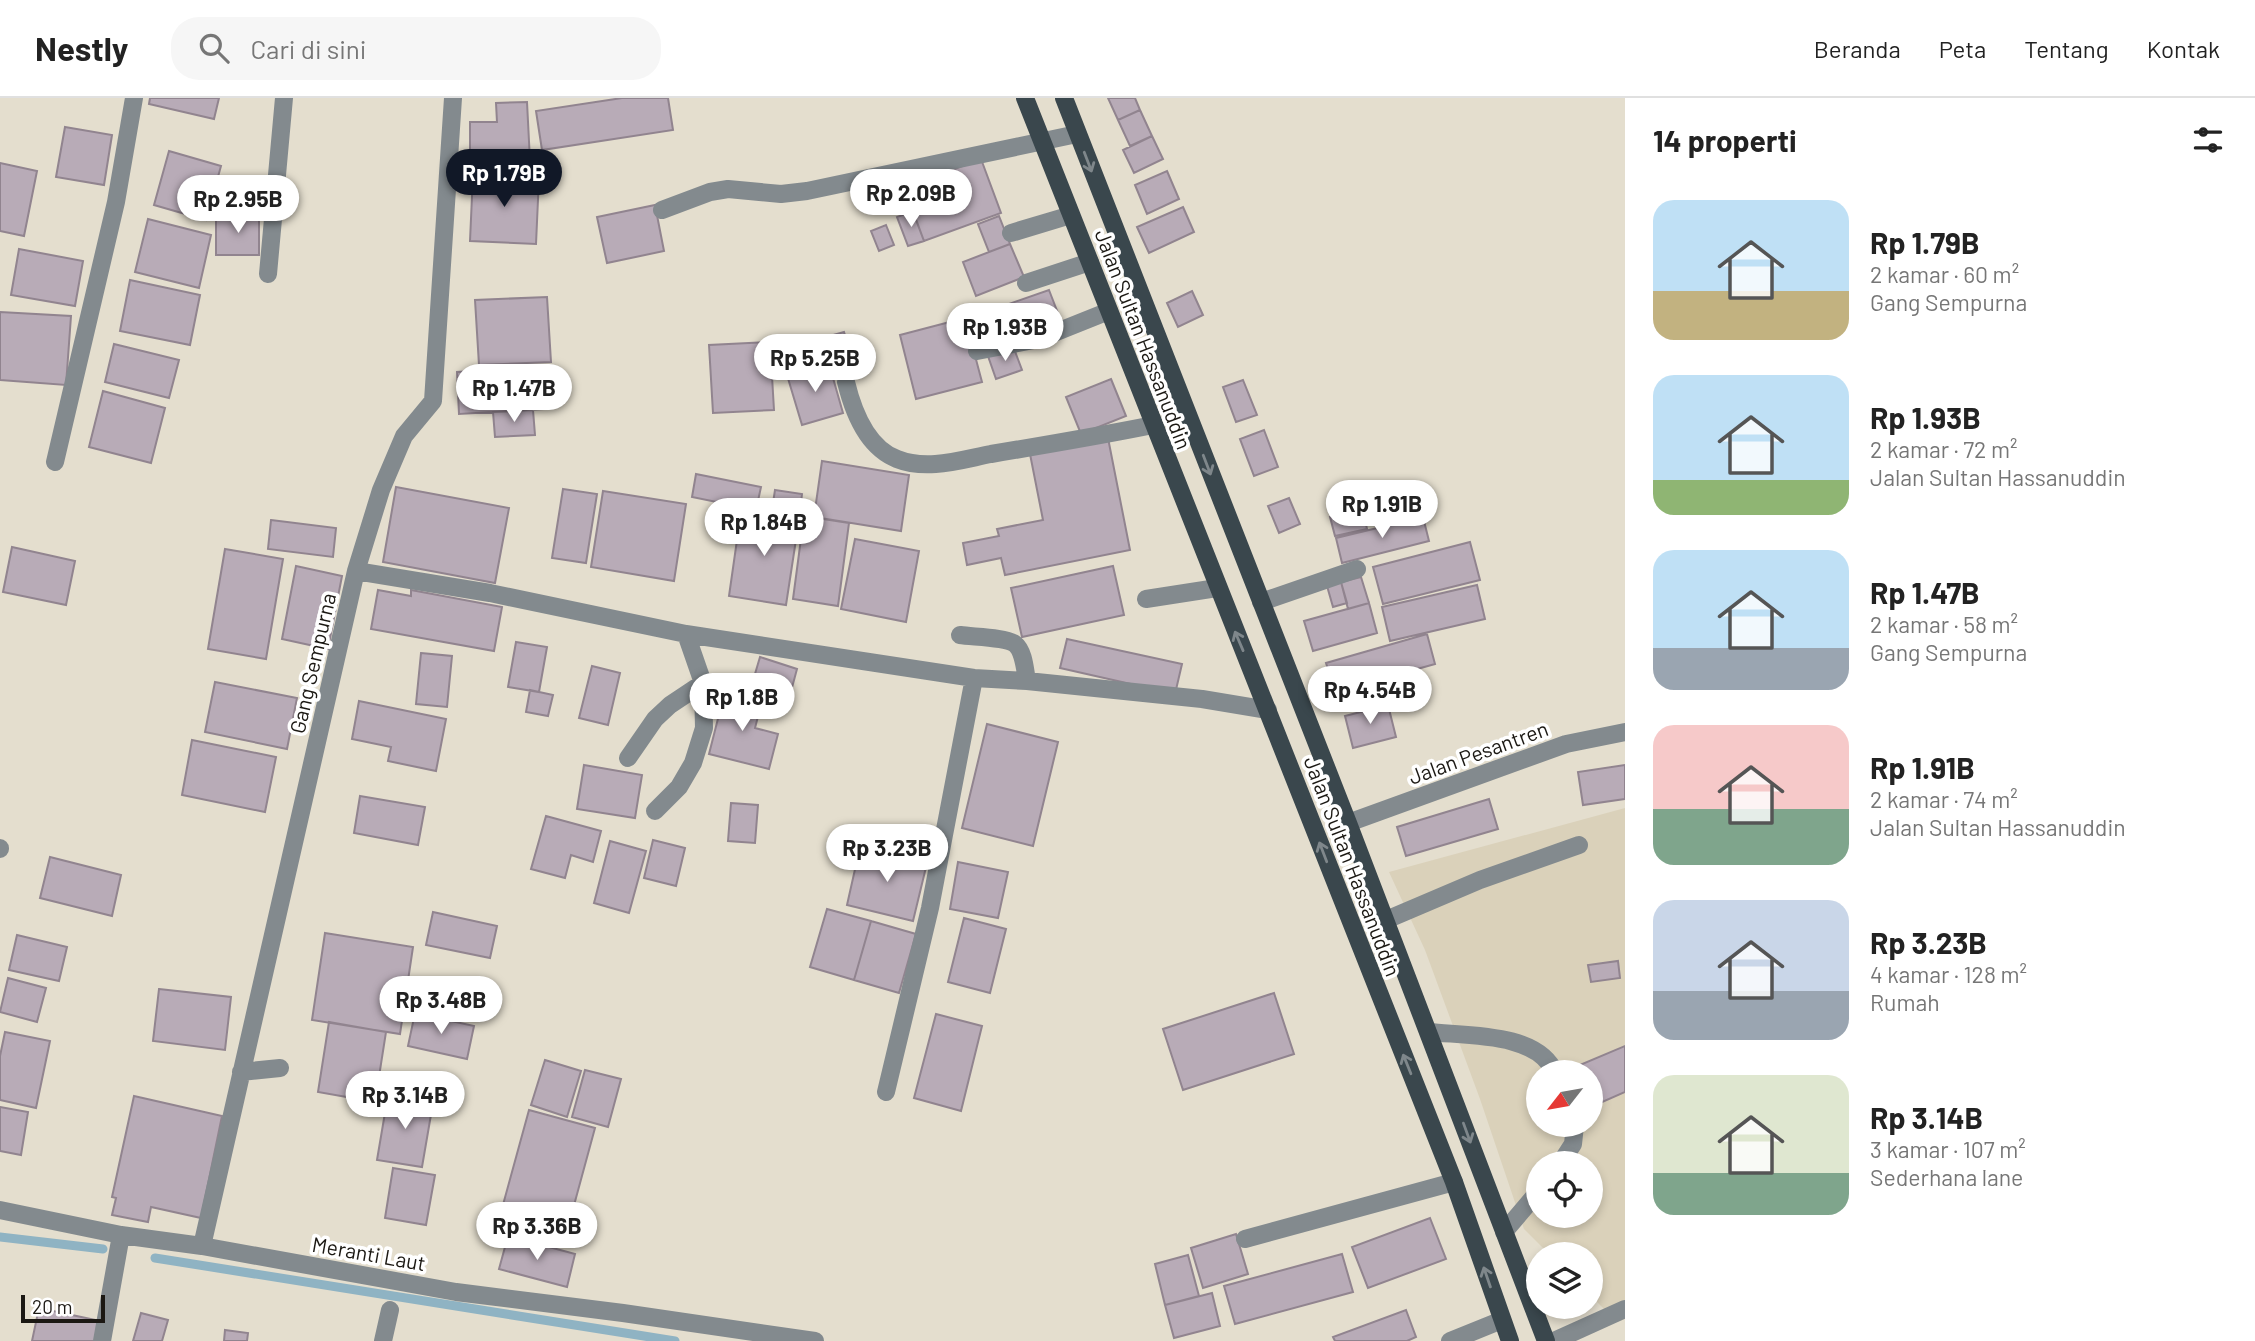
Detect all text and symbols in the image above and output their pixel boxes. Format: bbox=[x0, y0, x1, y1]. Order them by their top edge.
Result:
search box bbox=[171, 17, 661, 80]
text: Nestly bbox=[35, 28, 129, 68]
icon: search bbox=[195, 29, 233, 67]
text: Cari di sini bbox=[251, 33, 367, 64]
text: Beranda bbox=[1814, 34, 1901, 63]
text: Peta bbox=[1939, 34, 1986, 63]
text: Tentang bbox=[2024, 34, 2109, 63]
text: Kontak bbox=[2147, 34, 2220, 63]
icon: filters bbox=[2189, 121, 2227, 159]
text: 14 properti bbox=[1653, 122, 1797, 158]
pin: Rp 1.79B bbox=[432, 150, 576, 209]
one-way arrow bbox=[1083, 150, 1096, 172]
text: Rp 1.79B bbox=[462, 158, 546, 186]
pin: Rp 2.09B bbox=[839, 170, 983, 229]
pin: Rp 2.95B bbox=[166, 176, 310, 235]
text: Rp 2.09B bbox=[866, 178, 956, 206]
text: Rp 2.95B bbox=[193, 184, 283, 212]
text: Rp 1.79B bbox=[1870, 224, 1980, 260]
street label: Jalan Sultan Hassanuddin bbox=[1091, 226, 1197, 452]
icon: home bbox=[1709, 228, 1793, 312]
text: 2 kamar · 60 m² bbox=[1870, 260, 2019, 288]
text: Gang Sempurna bbox=[1870, 288, 2027, 316]
pin: Rp 1.93B bbox=[933, 303, 1077, 363]
text: Rp 1.93B bbox=[962, 312, 1048, 340]
pin: Rp 5.25B bbox=[743, 334, 887, 394]
text: Rp 5.25B bbox=[770, 343, 860, 371]
pin: Rp 1.47B bbox=[442, 364, 586, 424]
text: Rp 1.47B bbox=[472, 373, 556, 401]
text: Rp 1.93B bbox=[1870, 399, 1981, 435]
icon: home bbox=[1709, 403, 1793, 487]
text: 2 kamar · 72 m² bbox=[1870, 435, 2018, 463]
one-way arrow bbox=[1201, 454, 1214, 475]
text: Jalan Sultan Hassanuddin bbox=[1870, 463, 2126, 491]
pin: Rp 1.91B bbox=[1310, 480, 1454, 540]
text: Rp 1.91B bbox=[1342, 489, 1422, 517]
pin: Rp 1.84B bbox=[692, 498, 836, 558]
text: Rp 1.84B bbox=[721, 507, 807, 535]
text: Rp 1.47B bbox=[1870, 574, 1980, 610]
icon: home bbox=[1709, 578, 1793, 662]
street label: Gang Sempurna bbox=[284, 590, 340, 736]
text: 2 kamar · 58 m² bbox=[1870, 610, 2018, 638]
one-way arrow bbox=[1232, 631, 1245, 652]
text: Gang Sempurna bbox=[1870, 638, 2027, 666]
pin: Rp 4.54B bbox=[1298, 666, 1442, 726]
pin: Rp 1.8B bbox=[677, 674, 807, 733]
text: Rp 4.54B bbox=[1324, 675, 1416, 703]
text: Rp 1.8B bbox=[706, 682, 778, 710]
street label: Jalan Pesantren bbox=[1405, 715, 1551, 789]
text: Rp 1.91B bbox=[1870, 749, 1975, 785]
street label: Jalan Sultan Hassanuddin bbox=[1300, 753, 1406, 979]
icon: home bbox=[1709, 753, 1793, 837]
text: 2 kamar · 74 m² bbox=[1870, 785, 2018, 813]
text: Jalan Sultan Hassanuddin bbox=[1870, 813, 2126, 841]
pin: Rp 3.23B bbox=[815, 824, 959, 884]
text: Rp 3.23B bbox=[842, 833, 932, 861]
one-way arrow bbox=[1316, 842, 1329, 864]
text: Rp 3.23B bbox=[1870, 924, 1987, 960]
icon: home bbox=[1709, 928, 1793, 1012]
text: 4 kamar · 128 m² bbox=[1870, 960, 2027, 988]
pin: Rp 3.48B bbox=[369, 976, 513, 1036]
text: Rp 3.48B bbox=[395, 985, 487, 1013]
text: Rumah bbox=[1870, 988, 1940, 1016]
one-way arrow bbox=[1399, 1054, 1412, 1075]
north arrow bbox=[1526, 1060, 1603, 1138]
map controls bbox=[1526, 1060, 1603, 1319]
pin: Rp 3.14B bbox=[333, 1072, 477, 1131]
text: Rp 3.14B bbox=[362, 1080, 448, 1108]
text: Rp 3.14B bbox=[1870, 1099, 1983, 1135]
icon: home bbox=[1709, 1103, 1793, 1187]
one-way arrow bbox=[1462, 1122, 1475, 1144]
text: 3 kamar · 107 m² bbox=[1870, 1135, 2026, 1163]
button: locate bbox=[1526, 1151, 1603, 1228]
text: Sederhana lane bbox=[1870, 1163, 2023, 1191]
pin: Rp 3.36B bbox=[465, 1202, 609, 1262]
text: Rp 3.36B bbox=[492, 1211, 582, 1239]
street label: Meranti Laut bbox=[310, 1231, 428, 1275]
button: layers bbox=[1526, 1242, 1603, 1319]
one-way arrow bbox=[1480, 1266, 1492, 1288]
scale bar bbox=[21, 1292, 105, 1324]
text: 20 m bbox=[32, 1295, 72, 1318]

